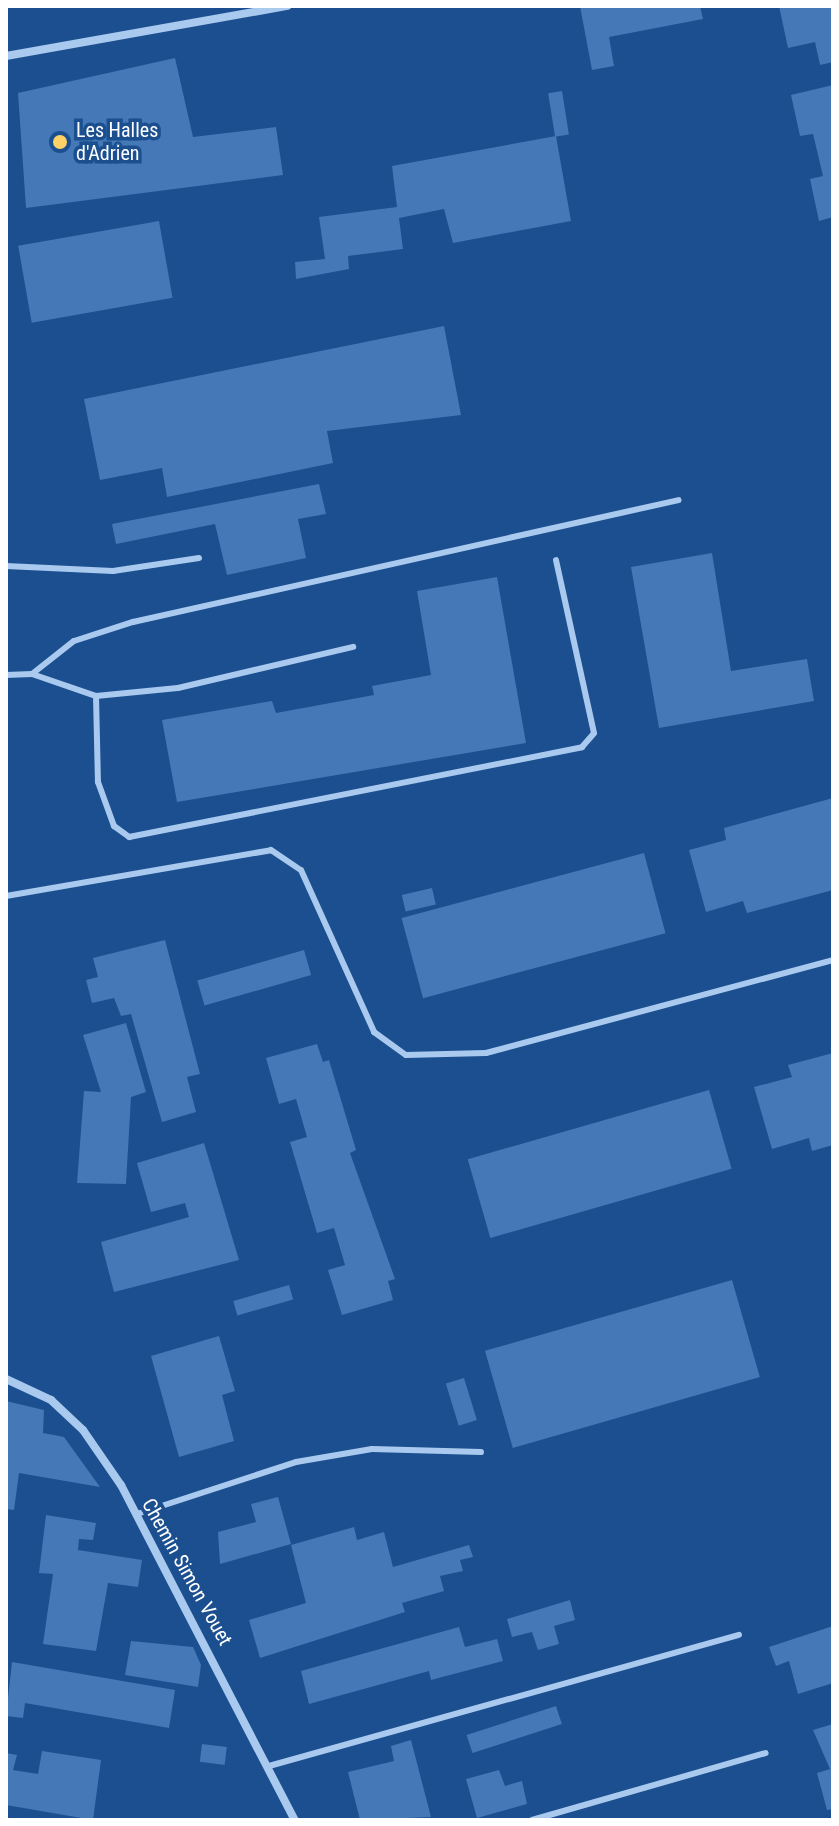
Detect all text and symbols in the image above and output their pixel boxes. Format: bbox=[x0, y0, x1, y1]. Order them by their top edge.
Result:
place label: Les Halles d'Adrien bbox=[76, 118, 158, 165]
marker: Les Halles d'Adrien bbox=[51, 133, 69, 151]
street label: Chemin Simon Vouet bbox=[137, 1494, 237, 1650]

